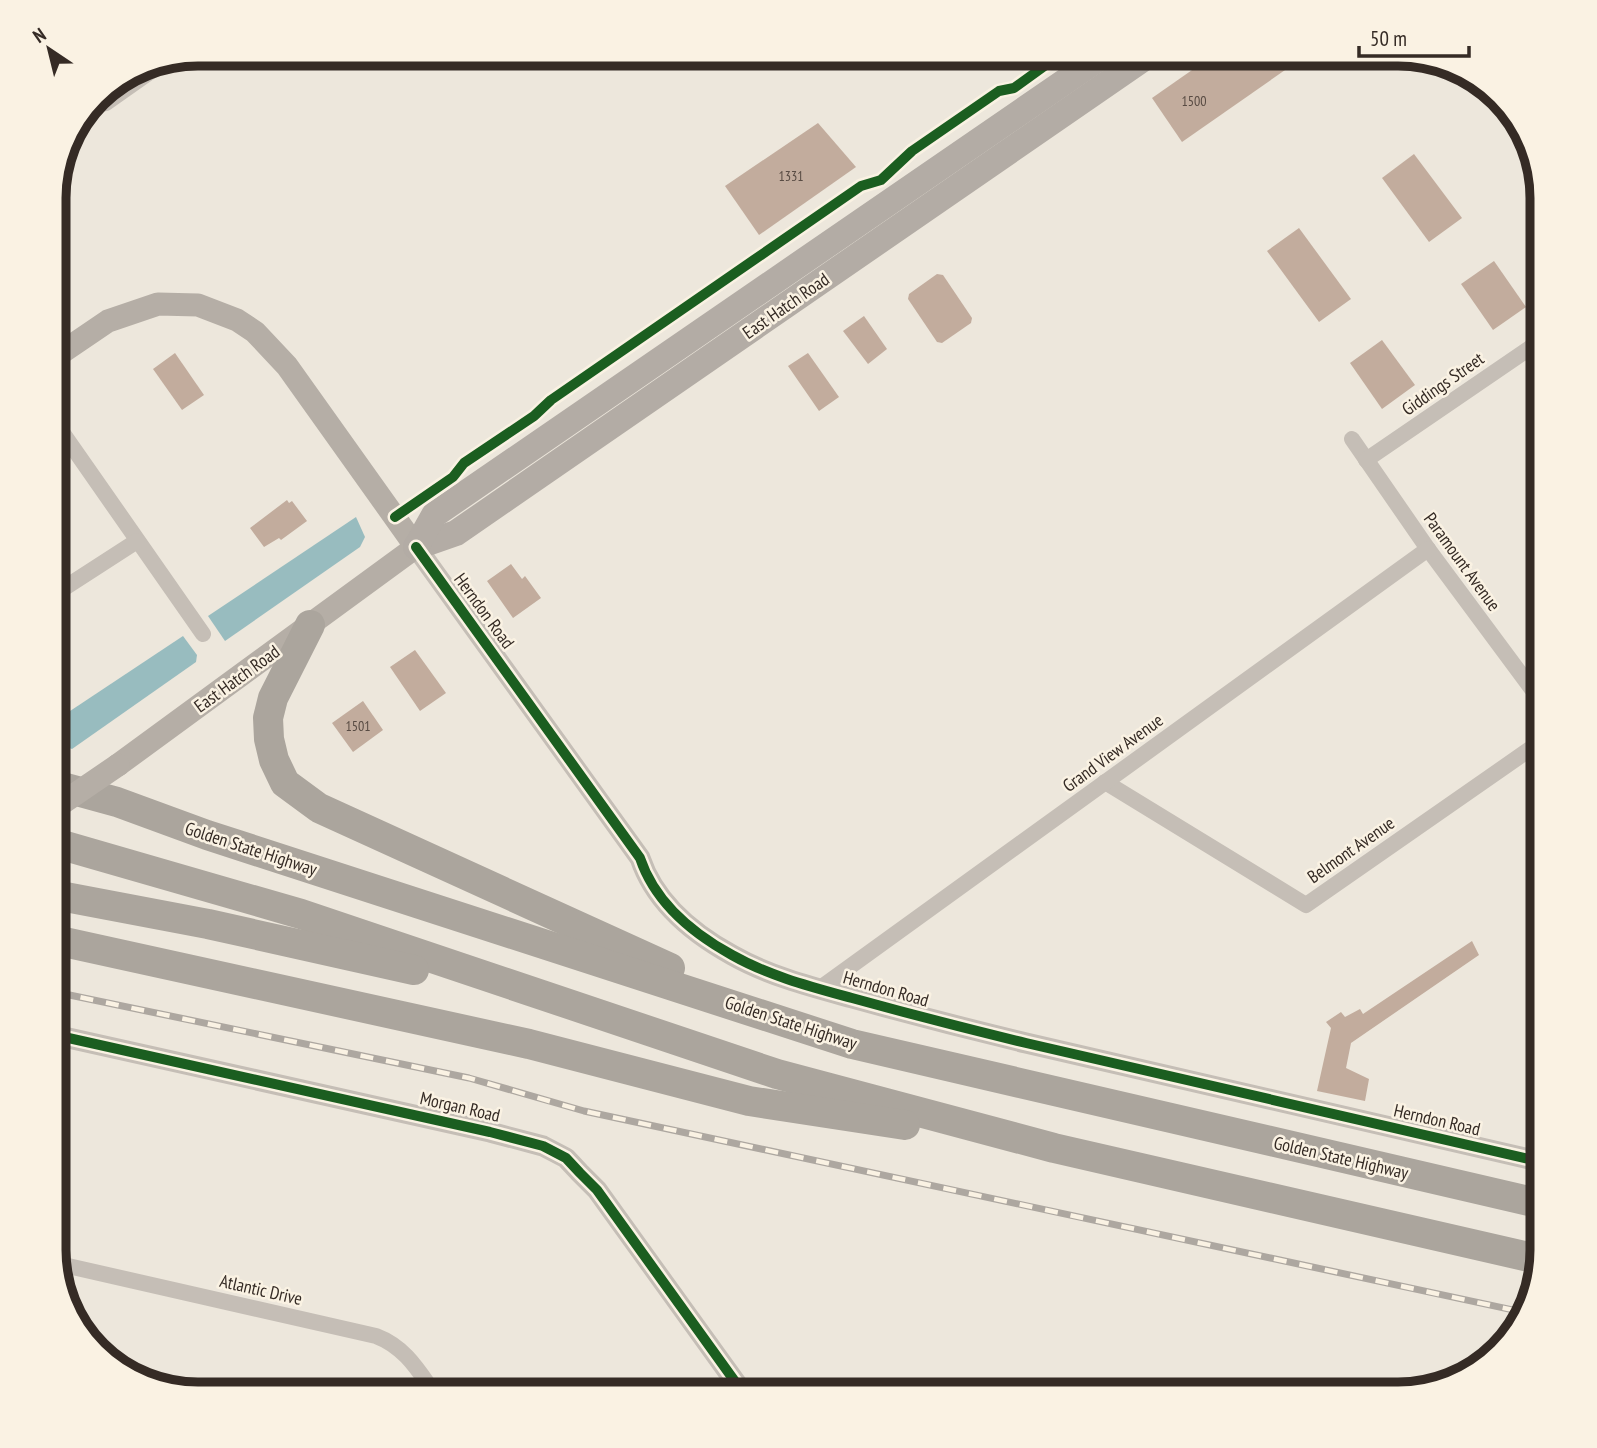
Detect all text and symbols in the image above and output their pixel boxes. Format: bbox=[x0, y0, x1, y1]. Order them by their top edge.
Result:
north arrow bbox=[14, 14, 84, 84]
scale bar bbox=[1359, 14, 1469, 58]
text: N bbox=[28, 22, 50, 48]
text: 50 m bbox=[1370, 25, 1407, 52]
house number: 1500 bbox=[1181, 92, 1207, 110]
house number: 1331 bbox=[778, 167, 804, 185]
street label: East Hatch Road bbox=[738, 267, 833, 344]
street label: Giddings Street bbox=[1397, 347, 1488, 420]
street label: Paramount Avenue bbox=[1419, 508, 1506, 615]
street label: Herndon Road bbox=[449, 568, 520, 653]
street label: East Hatch Road bbox=[189, 640, 284, 717]
street label: Grand View Avenue bbox=[1058, 708, 1167, 797]
house number: 1501 bbox=[345, 717, 371, 735]
street label: Belmont Avenue bbox=[1303, 811, 1399, 888]
street label: Golden State Highway bbox=[182, 816, 320, 881]
street label: Herndon Road bbox=[841, 965, 932, 1012]
street label: Golden State Highway bbox=[722, 990, 860, 1055]
street label: Morgan Road bbox=[418, 1086, 502, 1127]
street label: Herndon Road bbox=[1392, 1098, 1483, 1141]
street label: Golden State Highway bbox=[1272, 1131, 1411, 1184]
street label: Atlantic Drive bbox=[218, 1269, 305, 1310]

